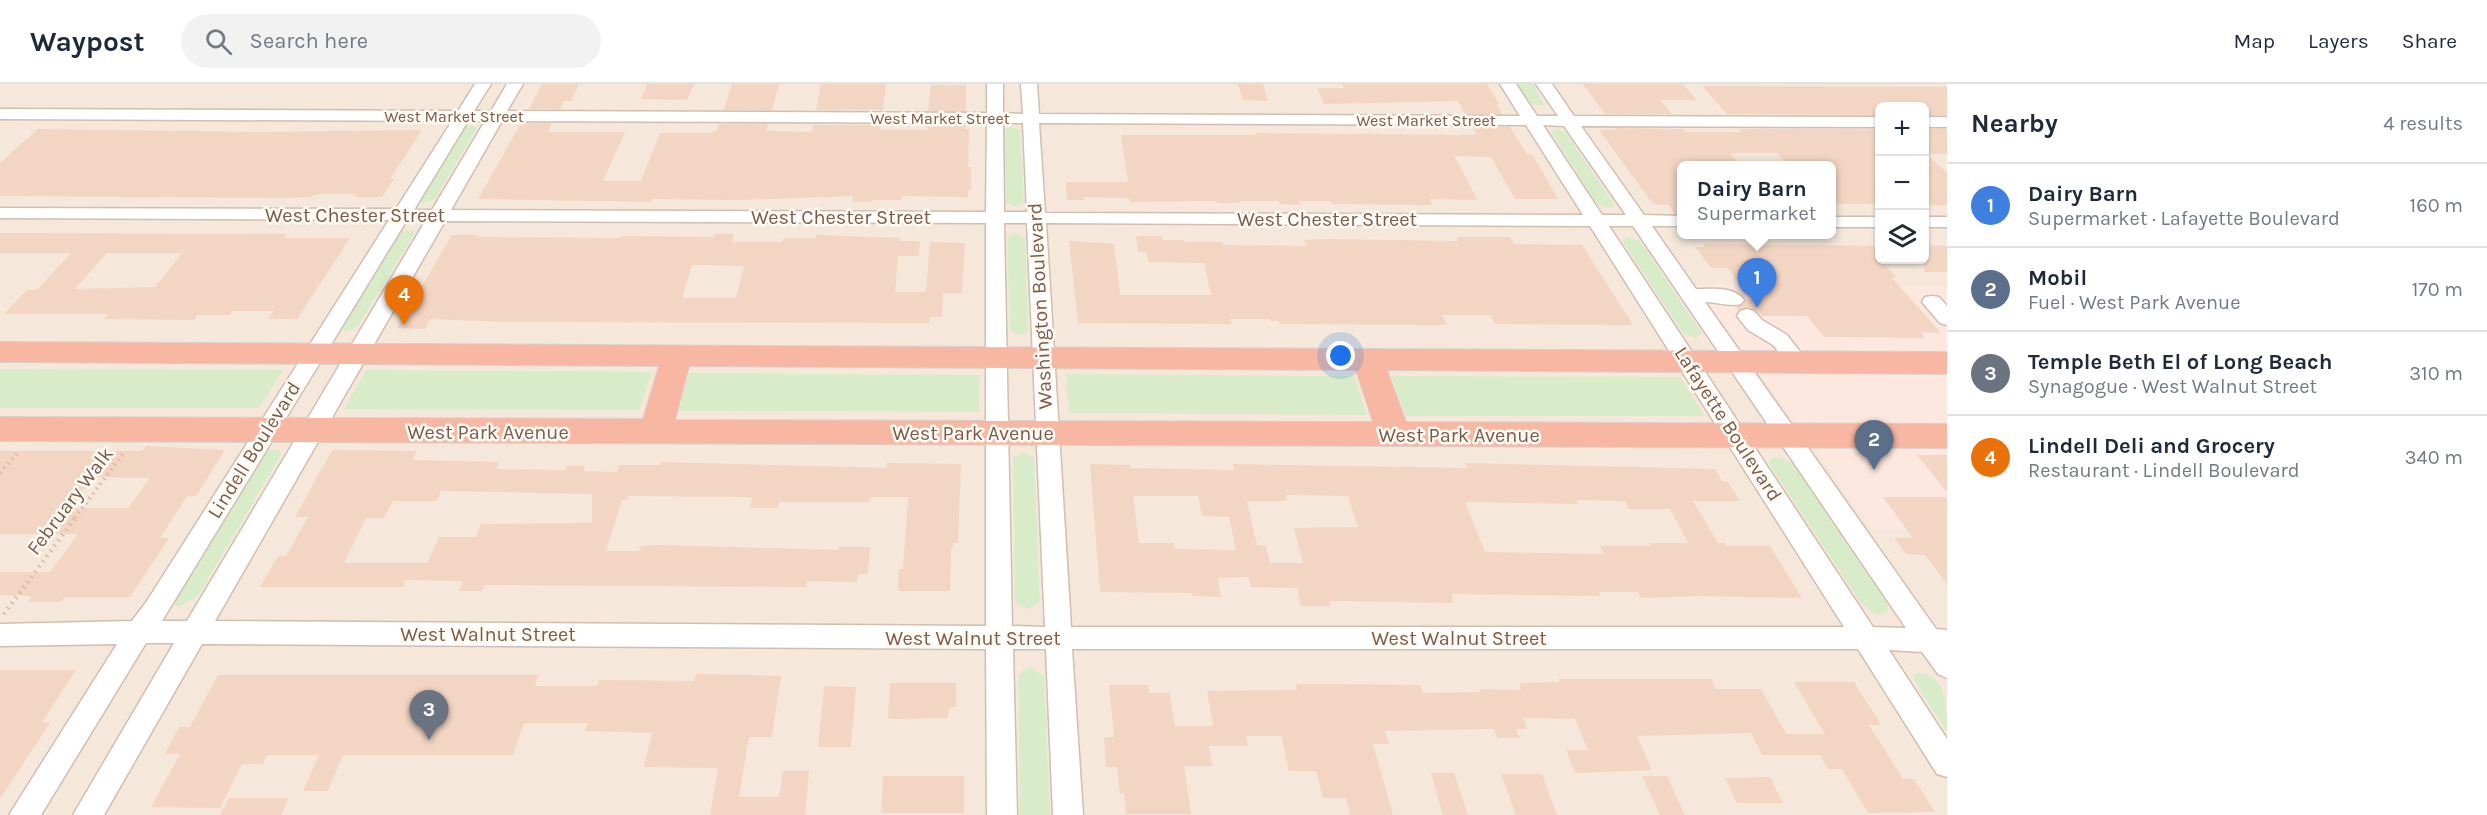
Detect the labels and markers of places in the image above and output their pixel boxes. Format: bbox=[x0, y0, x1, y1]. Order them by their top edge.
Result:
pin: 1 bbox=[1738, 258, 1776, 308]
pin: 4 bbox=[384, 276, 424, 325]
pin: 2 bbox=[1854, 420, 1894, 470]
pin: 3 bbox=[410, 690, 448, 740]

